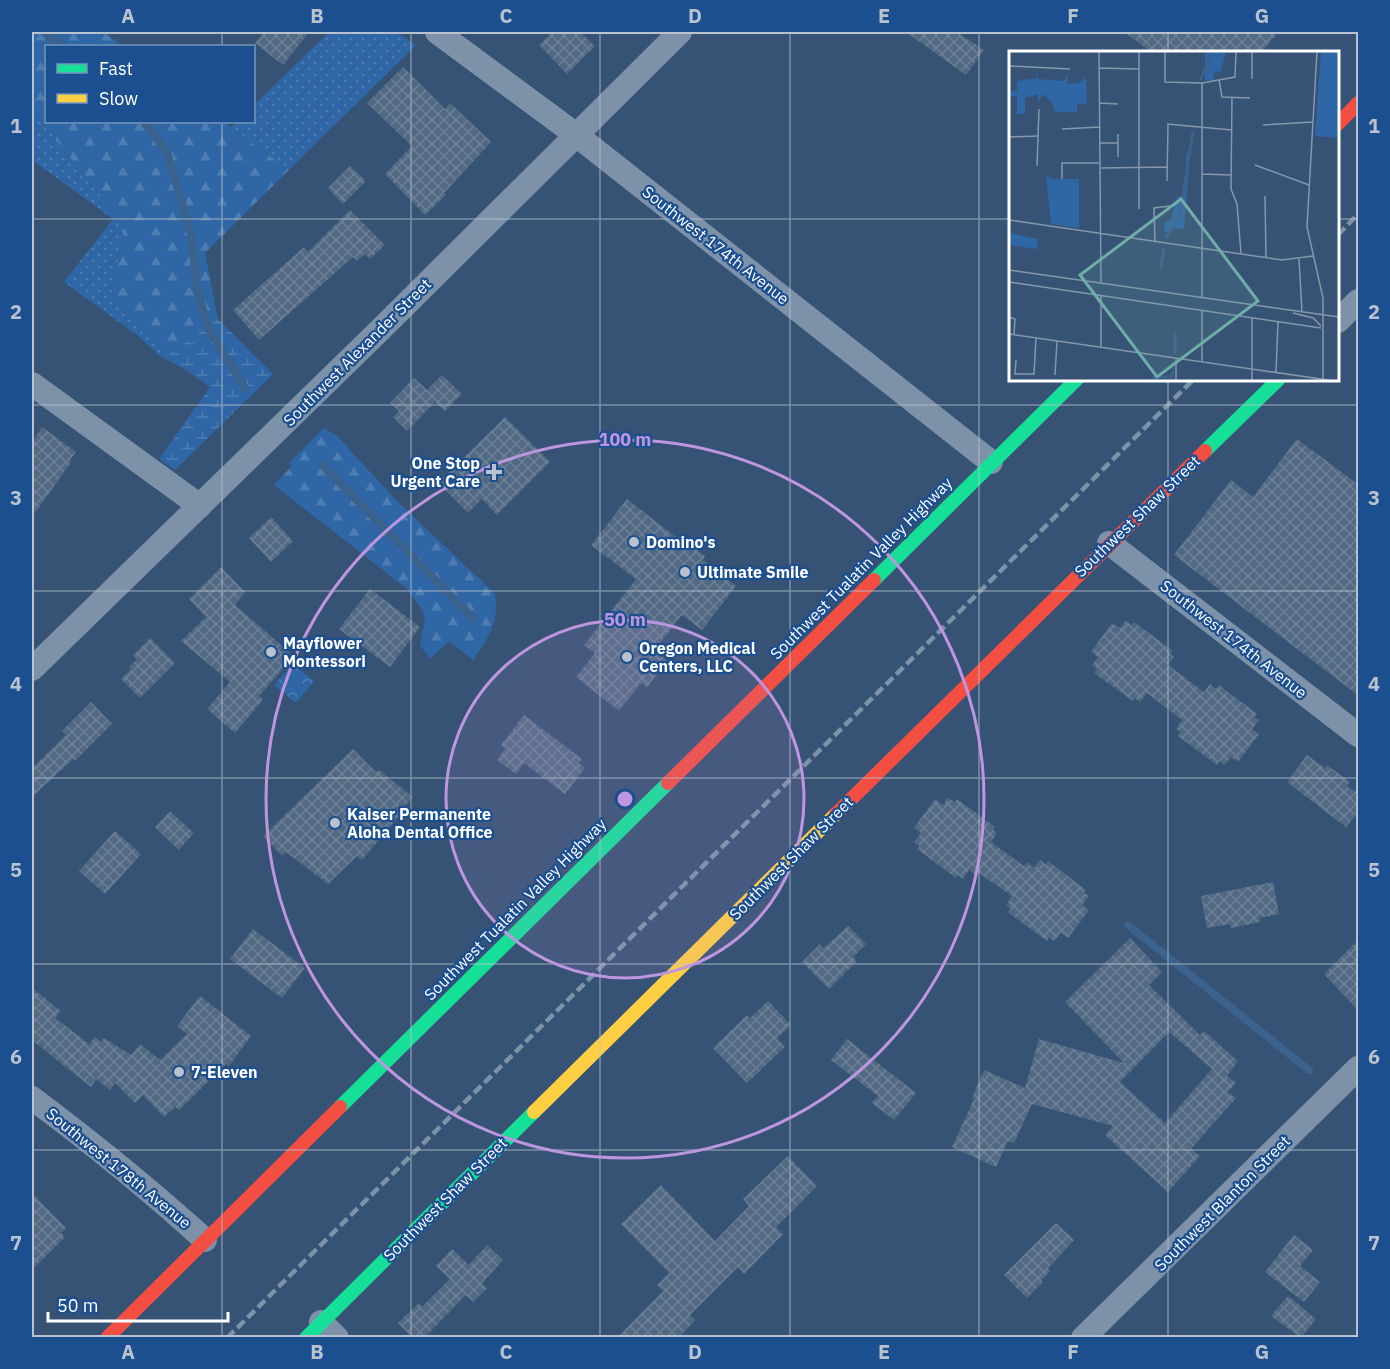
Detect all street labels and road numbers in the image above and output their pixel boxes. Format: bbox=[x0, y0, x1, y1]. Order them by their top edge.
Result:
street label: Southwest 174th Avenue bbox=[639, 181, 794, 309]
street label: Southwest Alexander Street bbox=[279, 274, 435, 430]
street label: Southwest Shaw Street bbox=[1070, 451, 1204, 581]
street label: Southwest Tualatin Valley Highway bbox=[766, 473, 956, 663]
street label: Southwest 174th Avenue bbox=[1157, 575, 1312, 703]
street label: Southwest Shaw Street bbox=[725, 792, 857, 924]
street label: Southwest Tualatin Valley Highway bbox=[420, 814, 610, 1004]
street label: Southwest 178th Avenue bbox=[42, 1103, 196, 1233]
street label: Southwest Blanton Street bbox=[1150, 1131, 1294, 1275]
street label: Southwest Shaw Street bbox=[379, 1133, 511, 1265]

